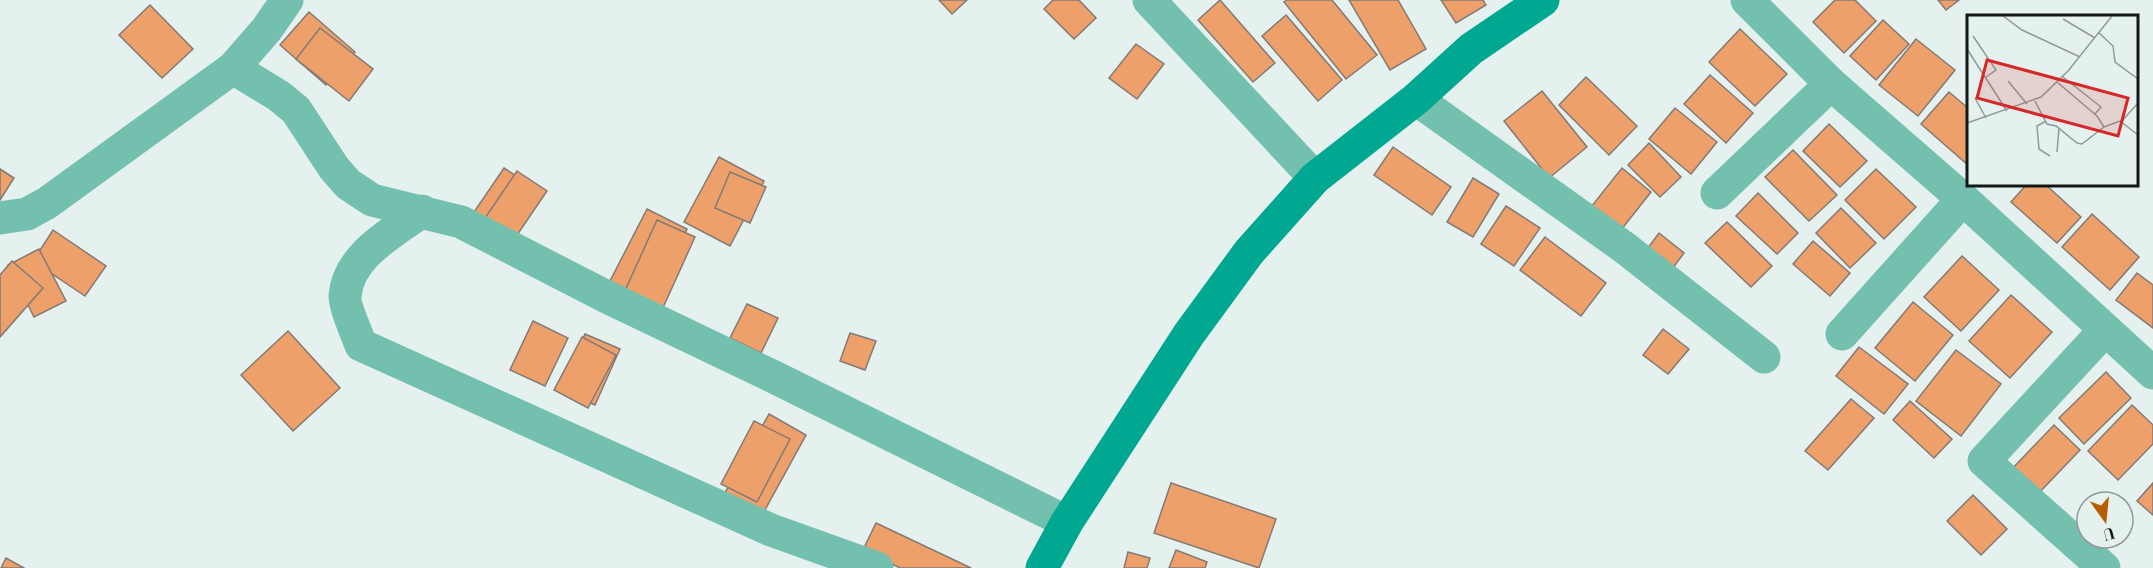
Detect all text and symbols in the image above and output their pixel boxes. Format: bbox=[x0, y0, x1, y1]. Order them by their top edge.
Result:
inset map bbox=[1967, 15, 2138, 186]
north arrow bbox=[2075, 490, 2135, 550]
text: U bbox=[2101, 523, 2117, 547]

